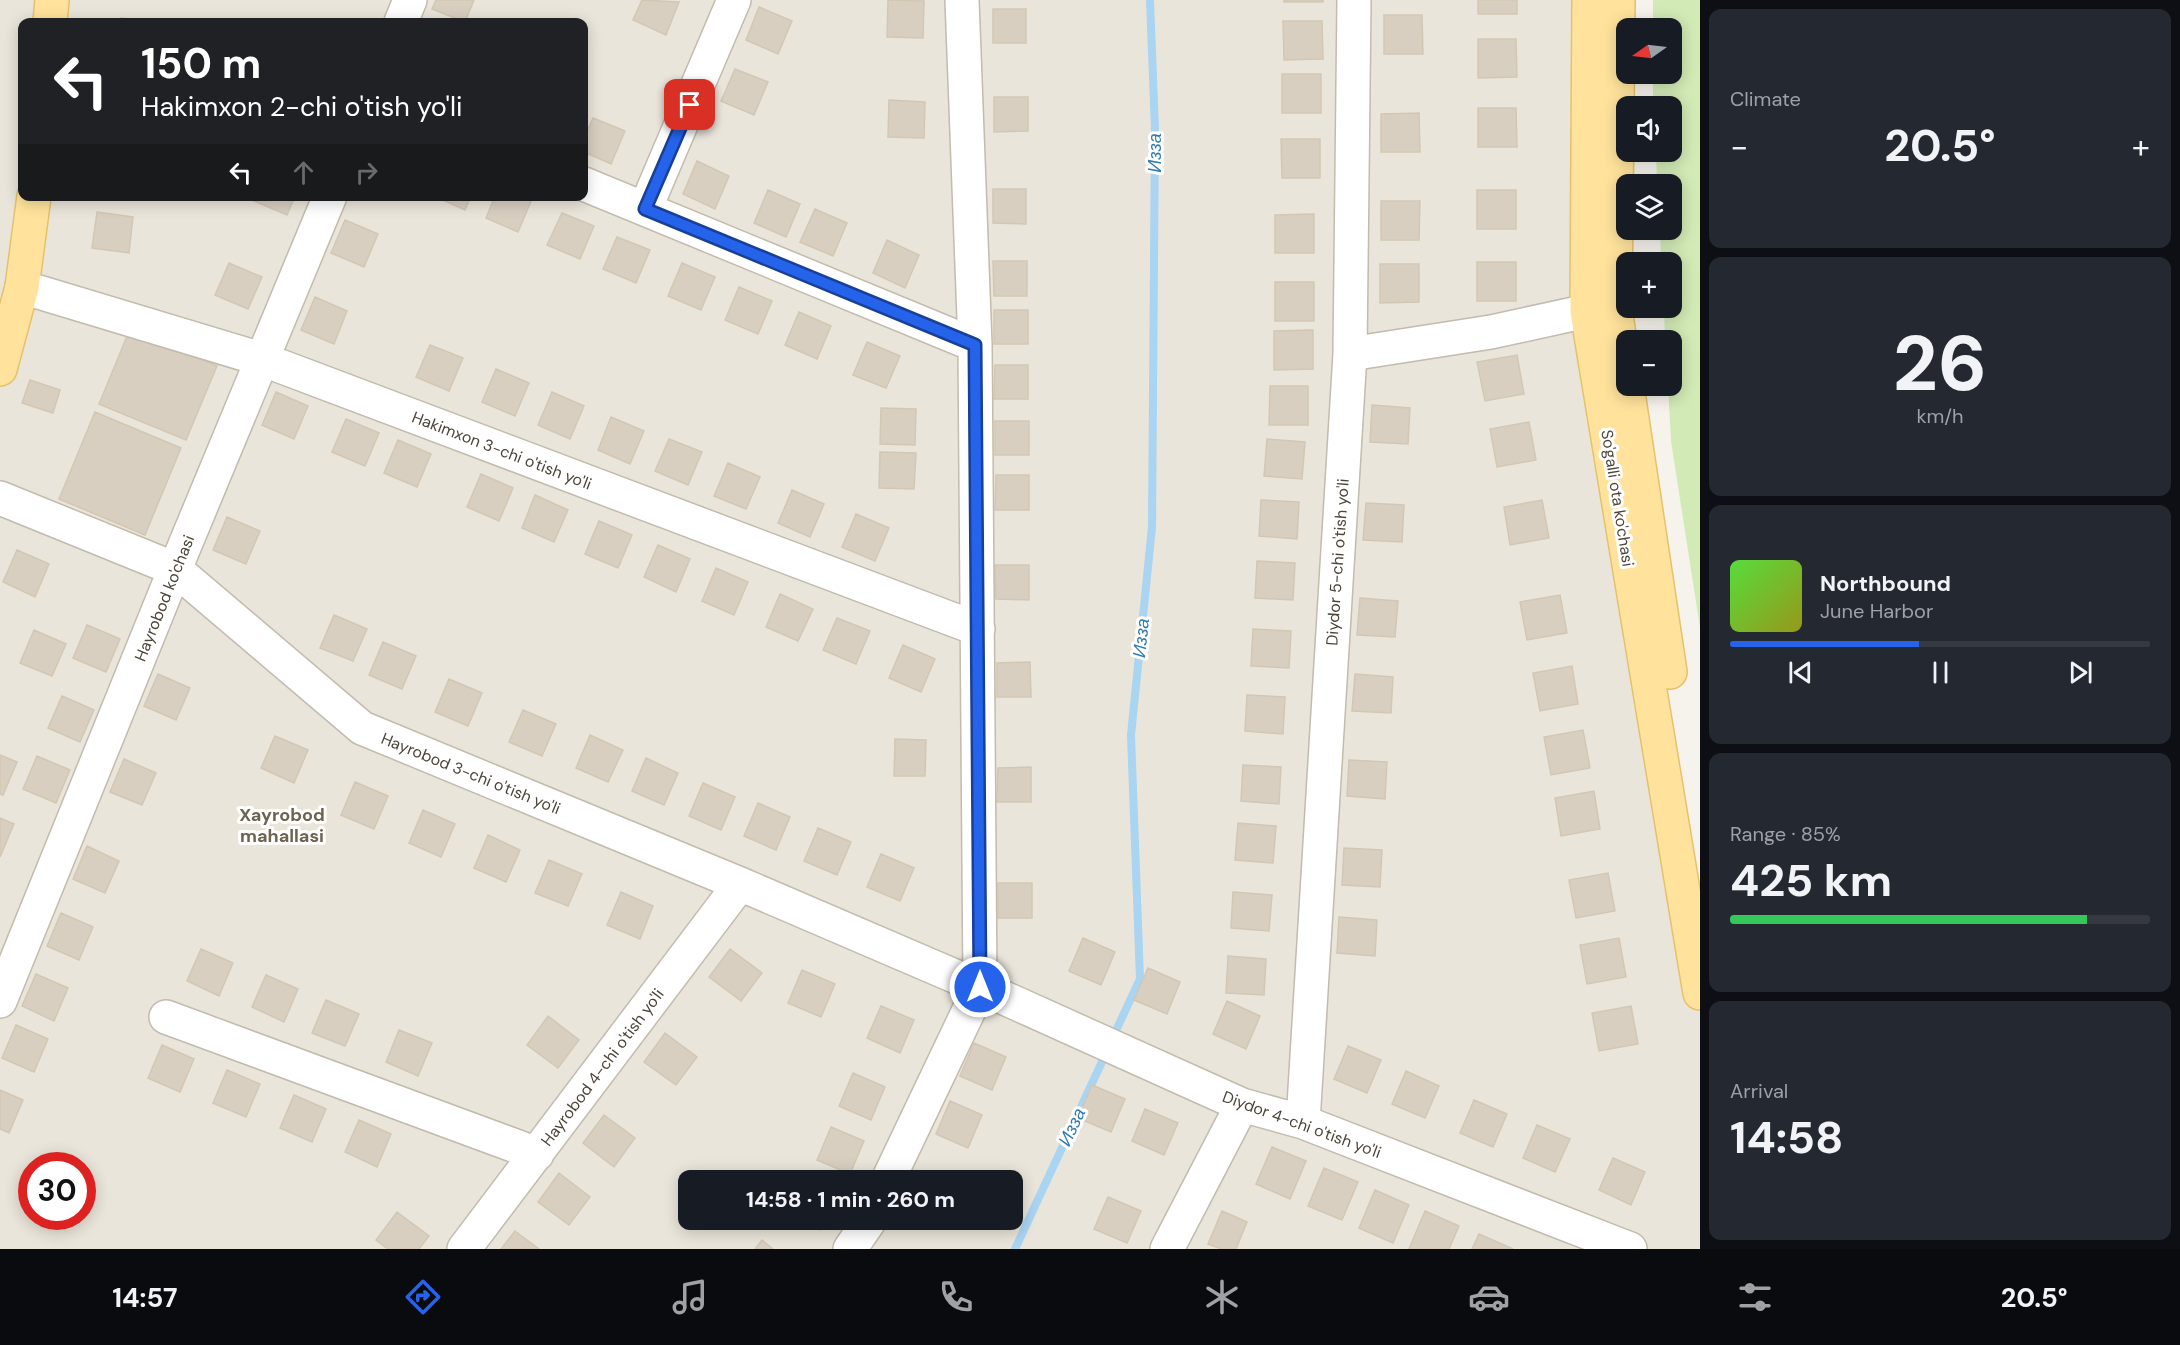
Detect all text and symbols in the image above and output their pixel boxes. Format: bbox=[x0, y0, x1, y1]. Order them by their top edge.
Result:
north arrow bbox=[1616, 18, 1682, 84]
map controls bbox=[1616, 18, 1682, 396]
text: 150 m bbox=[141, 36, 261, 91]
icon: left bbox=[42, 42, 120, 120]
pin bbox=[664, 79, 715, 130]
text: Climate bbox=[1730, 86, 1801, 112]
icon: arrive bbox=[673, 88, 706, 121]
text: Hakimxon 2-chi o'tish yo'li bbox=[141, 89, 462, 124]
button: sound bbox=[1616, 96, 1682, 162]
text: 20.5° bbox=[1884, 116, 1996, 175]
text: − bbox=[1730, 125, 1748, 168]
text: + bbox=[2132, 125, 2150, 168]
water label: Изза bbox=[1143, 133, 1167, 173]
icon: left bbox=[224, 156, 257, 189]
icon: ahead bbox=[287, 156, 320, 189]
icon: right bbox=[350, 156, 383, 189]
button: layers bbox=[1616, 174, 1682, 240]
button: + bbox=[1616, 252, 1682, 318]
text: 26 bbox=[1893, 313, 1987, 414]
button: − bbox=[1616, 330, 1682, 396]
text: km/h bbox=[1916, 403, 1964, 429]
street label: Hakimxon 3-chi o'tish yo'li bbox=[409, 406, 595, 494]
street label: So'galli ota ko'chasi bbox=[1596, 428, 1639, 568]
street label: Diydor 5-chi o'tish yo'li bbox=[1321, 478, 1354, 646]
street label: Hayrobod ko'chasi bbox=[130, 532, 199, 664]
text: Northbound bbox=[1820, 569, 1951, 598]
text: June Harbor bbox=[1820, 598, 1933, 624]
water label: Изза bbox=[1127, 617, 1155, 659]
icon: previous bbox=[1784, 656, 1817, 689]
icon: pause bbox=[1924, 656, 1957, 689]
icon: next bbox=[2064, 656, 2097, 689]
street label: Hayrobod 3-chi o'tish yo'li bbox=[378, 728, 564, 819]
district label: Xayrobod mahallasi bbox=[239, 803, 325, 848]
text: Range · 85% bbox=[1730, 821, 1841, 847]
text: 425 km bbox=[1730, 851, 1892, 910]
position arrow bbox=[948, 955, 1012, 1019]
street label: Hayrobod 4-chi o'tish yo'li bbox=[536, 984, 669, 1150]
text: Arrival bbox=[1730, 1078, 1788, 1104]
street label: Diydor 4-chi o'tish yo'li bbox=[1220, 1086, 1384, 1163]
water label: Изза bbox=[1053, 1104, 1091, 1150]
text: 14:58 bbox=[1730, 1108, 1844, 1167]
speed limit sign: 30 bbox=[18, 1152, 96, 1230]
text: 14:58 · 1 min · 260 m bbox=[746, 1185, 955, 1214]
icon: directions bbox=[402, 1276, 444, 1318]
icon: music bbox=[669, 1276, 711, 1318]
icon: phone bbox=[935, 1276, 977, 1318]
icon: climate bbox=[1201, 1276, 1243, 1318]
icon: car bbox=[1468, 1276, 1510, 1318]
icon: filters bbox=[1734, 1276, 1776, 1318]
text: 14:57 bbox=[112, 1280, 178, 1315]
text: 20.5° bbox=[2001, 1280, 2068, 1315]

